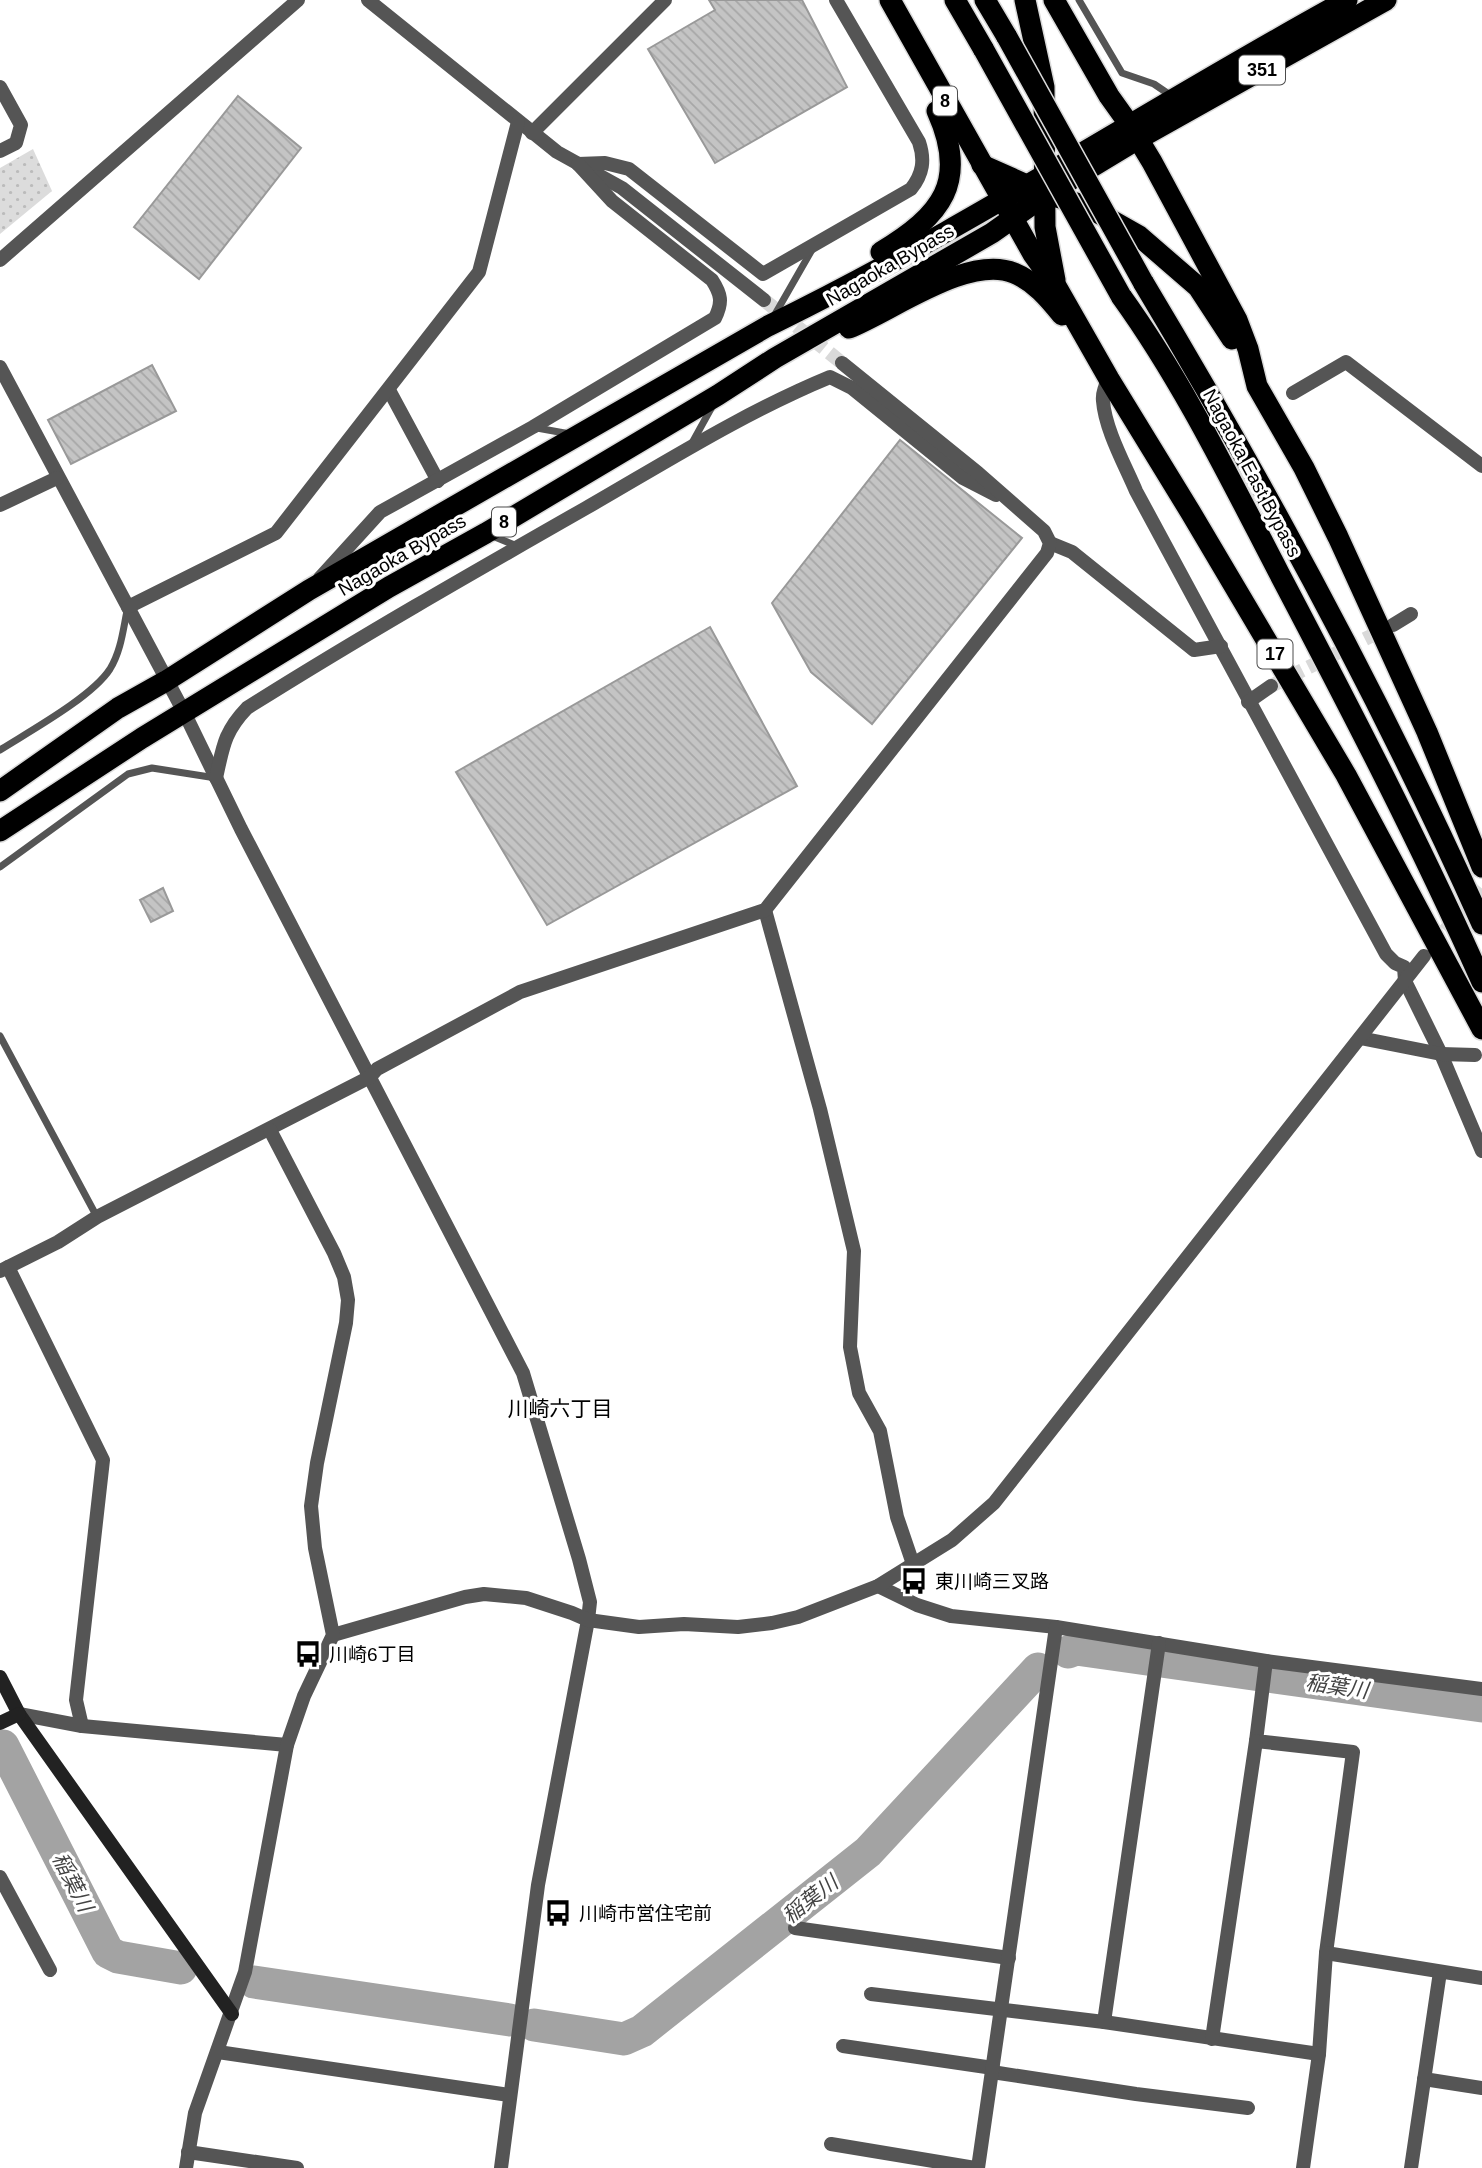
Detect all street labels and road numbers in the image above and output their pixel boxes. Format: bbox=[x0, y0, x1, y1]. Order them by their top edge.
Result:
road number: 351 bbox=[1239, 56, 1285, 84]
road number: 8 bbox=[933, 86, 957, 116]
street label: Nagaoka Bypass bbox=[823, 220, 957, 310]
street label: Nagaoka East Bypass bbox=[1199, 386, 1305, 560]
road number: 8 bbox=[492, 508, 516, 536]
street label: Nagaoka Bypass bbox=[335, 510, 469, 600]
road number: 17 bbox=[1258, 640, 1292, 668]

